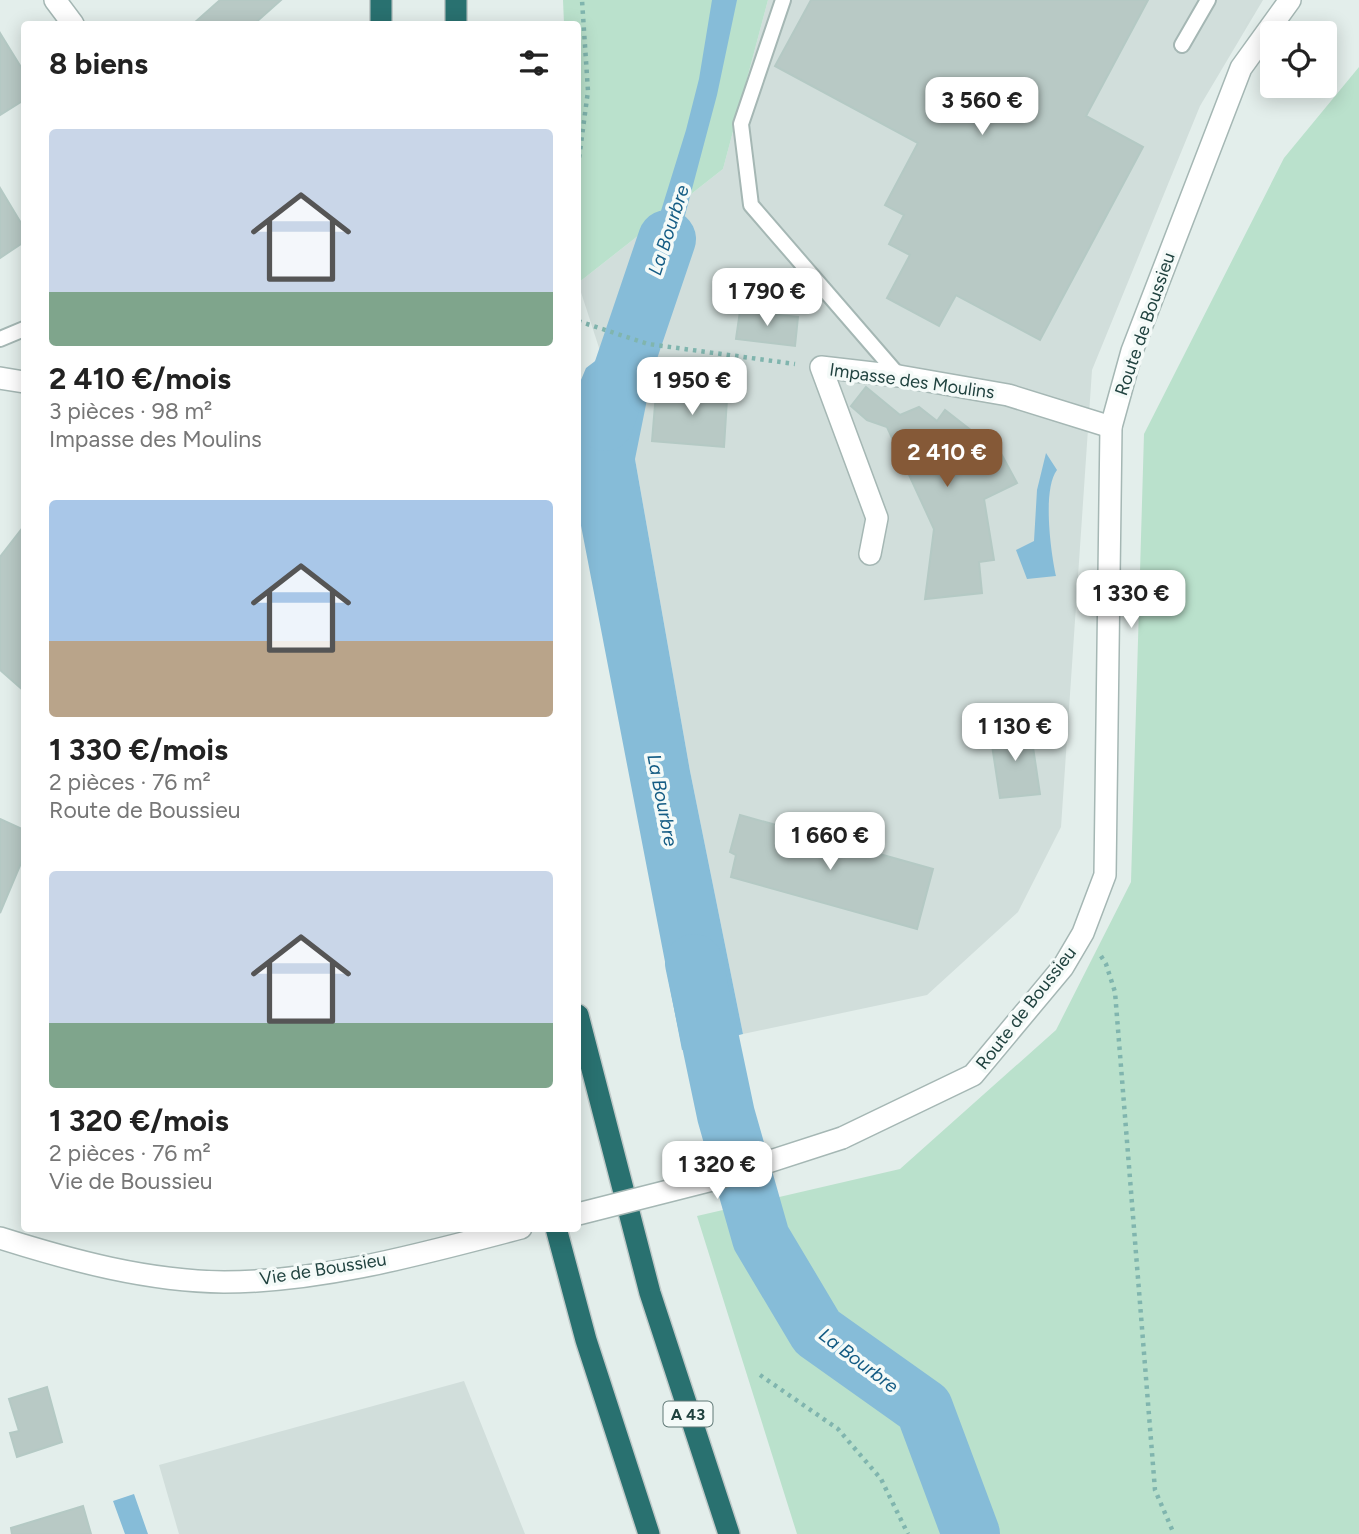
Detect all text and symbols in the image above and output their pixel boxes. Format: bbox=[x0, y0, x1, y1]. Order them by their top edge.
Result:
map controls bbox=[1260, 21, 1337, 98]
button: locate bbox=[1260, 21, 1337, 98]
icon: filters bbox=[515, 44, 553, 82]
text: 8 biens bbox=[49, 45, 148, 82]
pin: 3 560 € bbox=[917, 78, 1047, 137]
text: 3 560 € bbox=[941, 86, 1023, 114]
icon: home bbox=[238, 174, 364, 300]
water label: La Bourbre bbox=[643, 182, 694, 278]
street label: Route de Boussieu bbox=[1110, 250, 1180, 398]
pin: 1 790 € bbox=[702, 268, 832, 328]
text: 1 790 € bbox=[728, 277, 806, 305]
pin: 1 950 € bbox=[627, 358, 757, 417]
street label: Impasse des Moulins bbox=[828, 359, 996, 403]
text: 2 410 €/mois bbox=[49, 360, 231, 397]
text: 1 950 € bbox=[653, 366, 731, 394]
text: 3 pièces · 98 m² bbox=[49, 397, 212, 425]
text: Impasse des Moulins bbox=[49, 425, 262, 453]
pin: 2 410 € bbox=[882, 430, 1012, 489]
text: 2 410 € bbox=[907, 438, 987, 466]
icon: home bbox=[238, 545, 364, 671]
pin: 1 330 € bbox=[1066, 570, 1196, 630]
text: 1 330 € bbox=[1092, 579, 1170, 607]
pin: 1 130 € bbox=[950, 704, 1080, 763]
text: 1 130 € bbox=[978, 712, 1052, 740]
text: 1 330 €/mois bbox=[49, 731, 228, 768]
water label: La Bourbre bbox=[642, 752, 683, 849]
text: 2 pièces · 76 m² bbox=[49, 768, 211, 796]
text: Route de Boussieu bbox=[49, 796, 241, 824]
pin: 1 660 € bbox=[765, 812, 895, 872]
text: 1 660 € bbox=[791, 821, 869, 849]
icon: home bbox=[238, 916, 364, 1042]
street label: Route de Boussieu bbox=[971, 942, 1081, 1074]
text: 1 320 €/mois bbox=[49, 1102, 229, 1139]
text: 2 pièces · 76 m² bbox=[49, 1139, 211, 1167]
pin: 1 320 € bbox=[652, 1142, 782, 1201]
text: 1 320 € bbox=[678, 1150, 756, 1178]
text: Vie de Boussieu bbox=[49, 1167, 213, 1195]
street label: Vie de Boussieu bbox=[258, 1248, 388, 1290]
water label: La Bourbre bbox=[814, 1323, 903, 1398]
road number: A 43 bbox=[664, 1402, 712, 1426]

